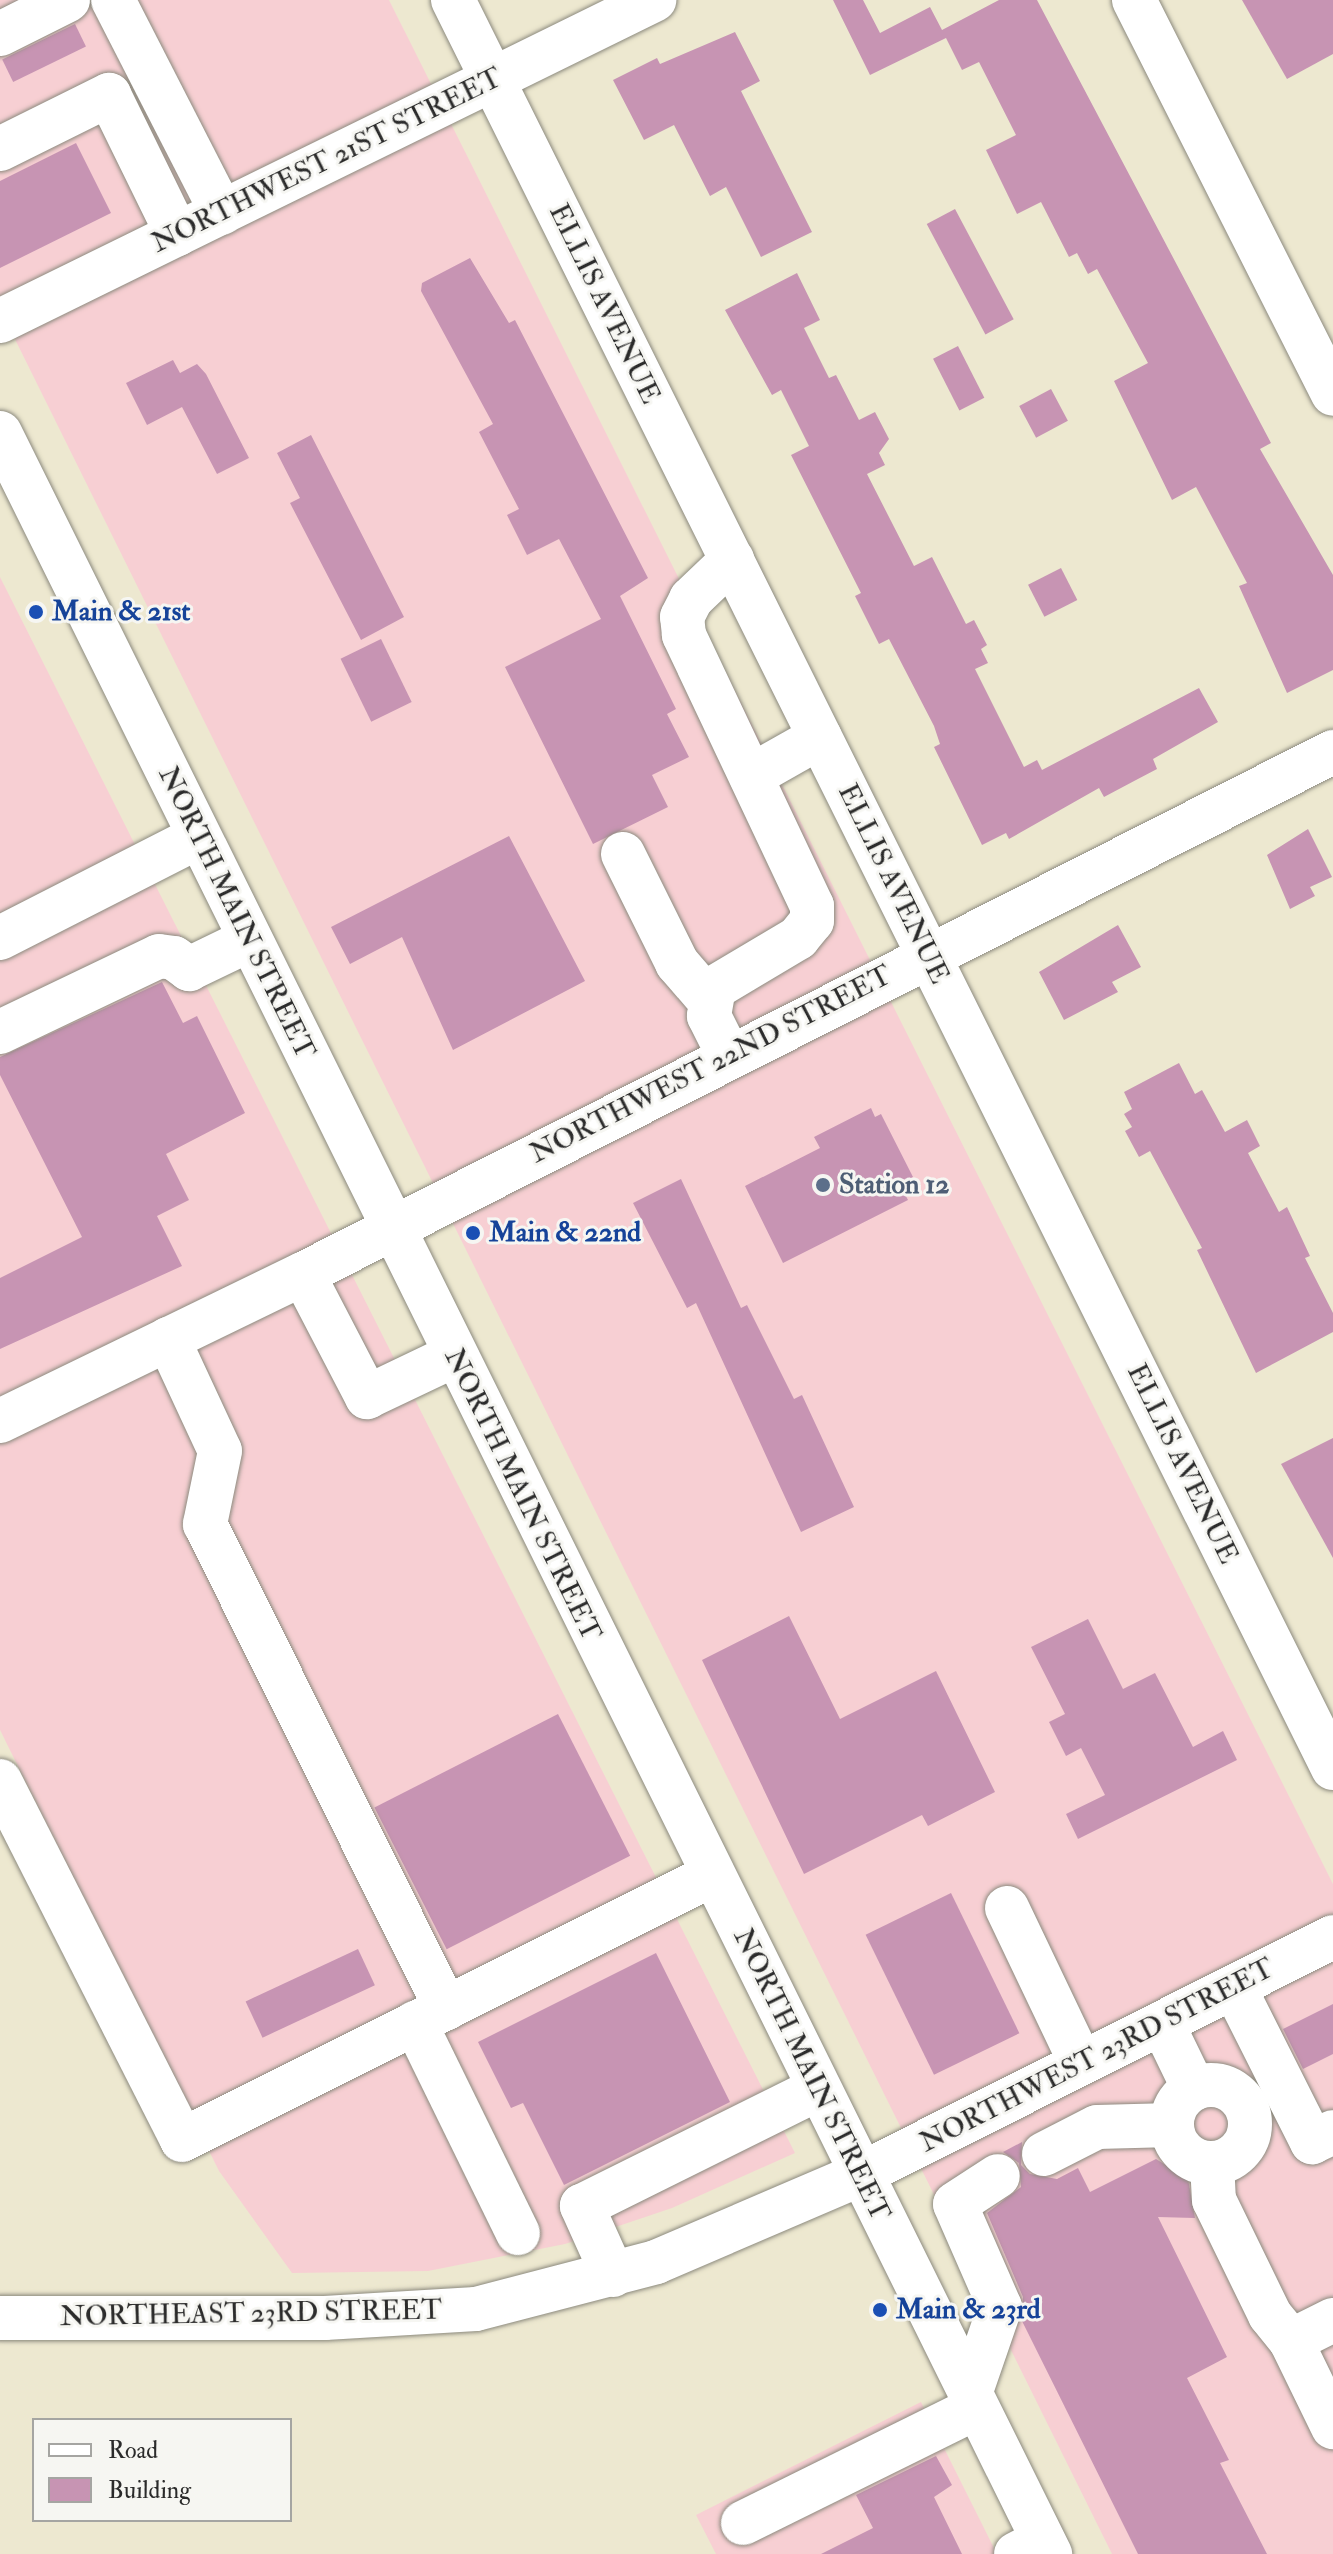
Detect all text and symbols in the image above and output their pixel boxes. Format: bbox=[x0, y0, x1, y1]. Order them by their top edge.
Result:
street label: NORTHWEST 21ST STREET bbox=[146, 61, 508, 261]
street label: ELLIS AVENUE bbox=[541, 199, 667, 409]
place label: Main & 21st bbox=[52, 595, 190, 629]
marker: Main & 21st bbox=[27, 603, 45, 621]
street label: NORTH MAIN STREET bbox=[151, 761, 321, 1065]
street label: ELLIS AVENUE bbox=[830, 779, 956, 989]
street label: NORTHWEST 22ND STREET bbox=[525, 959, 897, 1171]
place label: Station 12 bbox=[839, 1168, 950, 1202]
marker: Station 12 bbox=[814, 1176, 832, 1194]
place label: Main & 22nd bbox=[489, 1216, 641, 1250]
marker: Main & 22nd bbox=[464, 1224, 482, 1242]
street label: NORTH MAIN STREET bbox=[437, 1343, 607, 1647]
street label: ELLIS AVENUE bbox=[1119, 1359, 1245, 1569]
street label: NORTH MAIN STREET bbox=[726, 1923, 896, 2227]
street label: NORTHWEST 23RD STREET bbox=[915, 1952, 1279, 2160]
place label: Main & 23rd bbox=[896, 2293, 1041, 2327]
street label: NORTHEAST 23RD STREET bbox=[60, 2294, 442, 2334]
marker: Main & 23rd bbox=[871, 2301, 889, 2319]
legend bbox=[32, 2418, 292, 2522]
text: Road bbox=[108, 2435, 158, 2466]
text: Building bbox=[108, 2475, 191, 2506]

